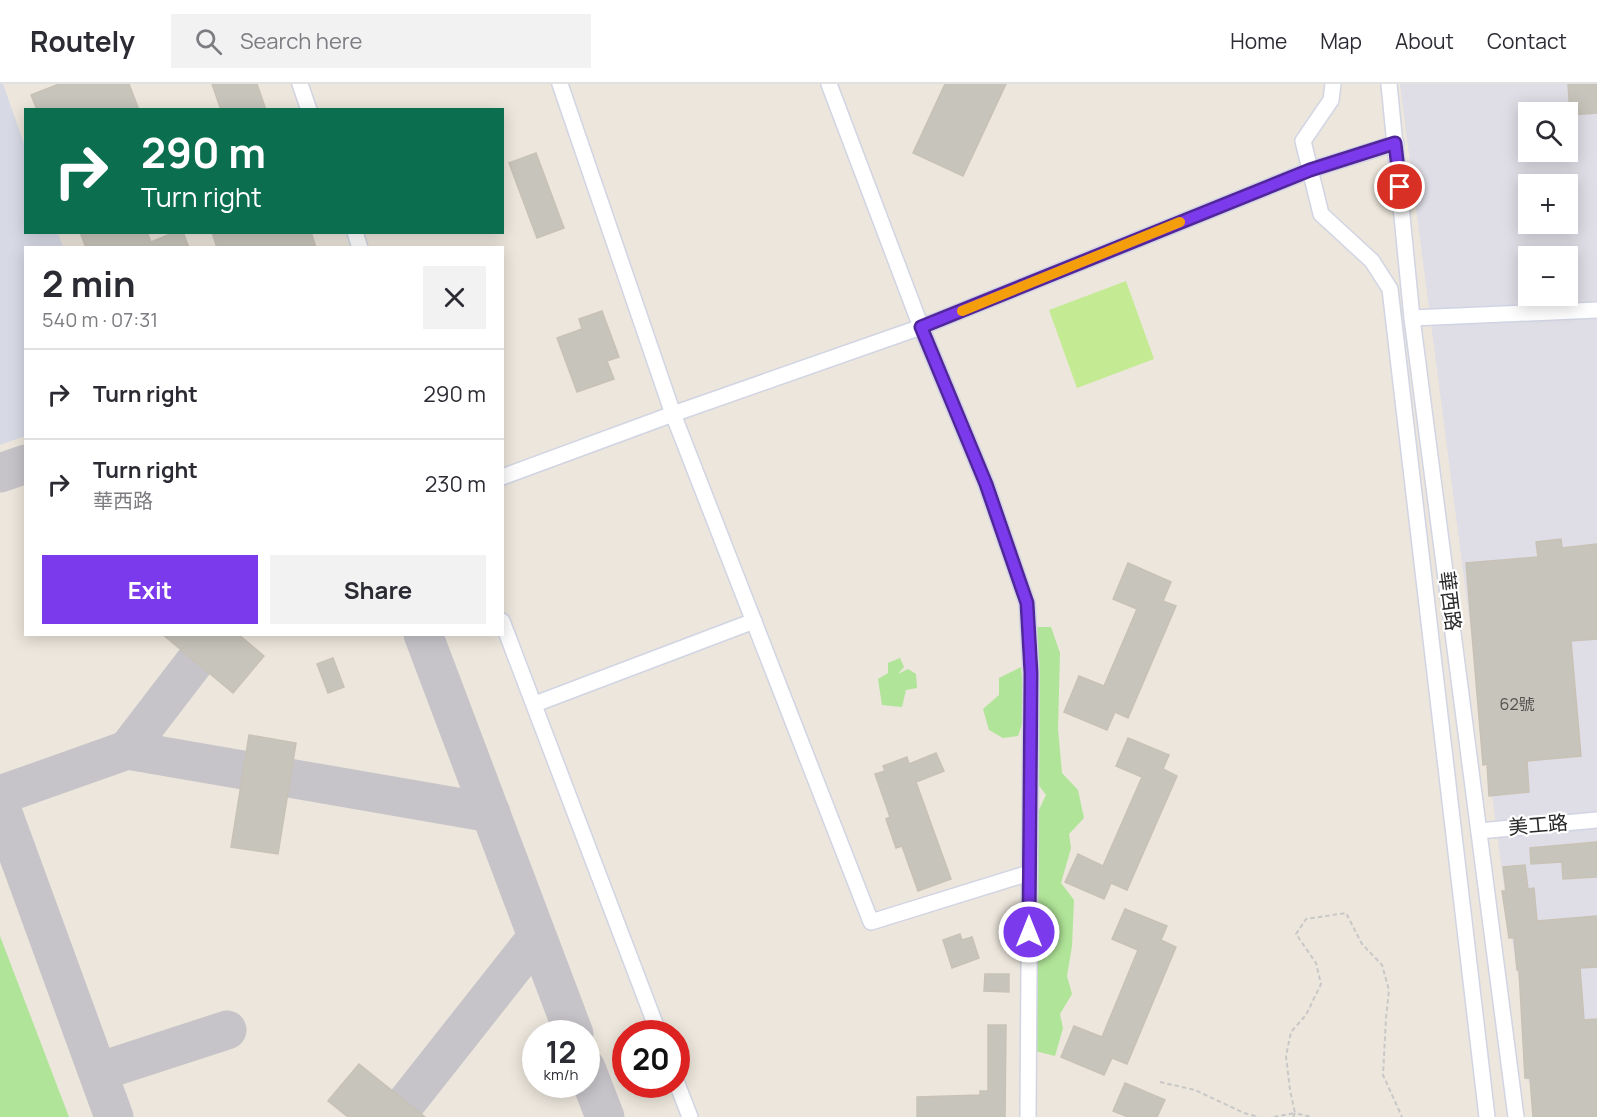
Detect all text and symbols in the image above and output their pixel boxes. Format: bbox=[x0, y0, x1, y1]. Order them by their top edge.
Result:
search box bbox=[171, 14, 591, 68]
text: Routely bbox=[30, 22, 135, 60]
icon: search bbox=[192, 25, 225, 58]
text: Search here bbox=[240, 26, 362, 56]
text: Home bbox=[1230, 27, 1287, 55]
text: Map bbox=[1320, 27, 1362, 55]
text: About bbox=[1395, 27, 1454, 55]
text: Contact bbox=[1487, 27, 1567, 55]
map controls bbox=[1518, 102, 1578, 306]
button: search bbox=[1518, 102, 1578, 162]
text: 290 m bbox=[141, 123, 266, 181]
icon: right bbox=[42, 132, 120, 210]
pin bbox=[1374, 161, 1425, 212]
icon: arrive bbox=[1383, 170, 1416, 203]
button: + bbox=[1518, 174, 1578, 234]
text: Turn right bbox=[141, 178, 262, 215]
button: − bbox=[1518, 246, 1578, 306]
text: 2 min bbox=[42, 259, 136, 308]
button: close bbox=[423, 266, 486, 329]
text: 540 m · 07:31 bbox=[42, 306, 158, 333]
icon: right bbox=[42, 378, 75, 411]
text: Turn right bbox=[93, 379, 198, 409]
text: 290 m bbox=[423, 379, 486, 409]
text: Turn right bbox=[93, 455, 198, 485]
icon: right bbox=[42, 468, 75, 501]
text: 230 m bbox=[425, 469, 486, 499]
text: 華西路 bbox=[93, 487, 153, 514]
button: Exit bbox=[42, 555, 258, 624]
button: Share bbox=[270, 555, 486, 624]
street label: 華西路 bbox=[1433, 570, 1468, 632]
house number: 62號 bbox=[1499, 693, 1535, 715]
street label: 美工路 bbox=[1507, 808, 1569, 841]
position arrow bbox=[997, 900, 1061, 964]
speed limit sign: 20 bbox=[612, 1020, 690, 1098]
text: 12 bbox=[545, 1031, 577, 1072]
text: km/h bbox=[544, 1064, 578, 1085]

